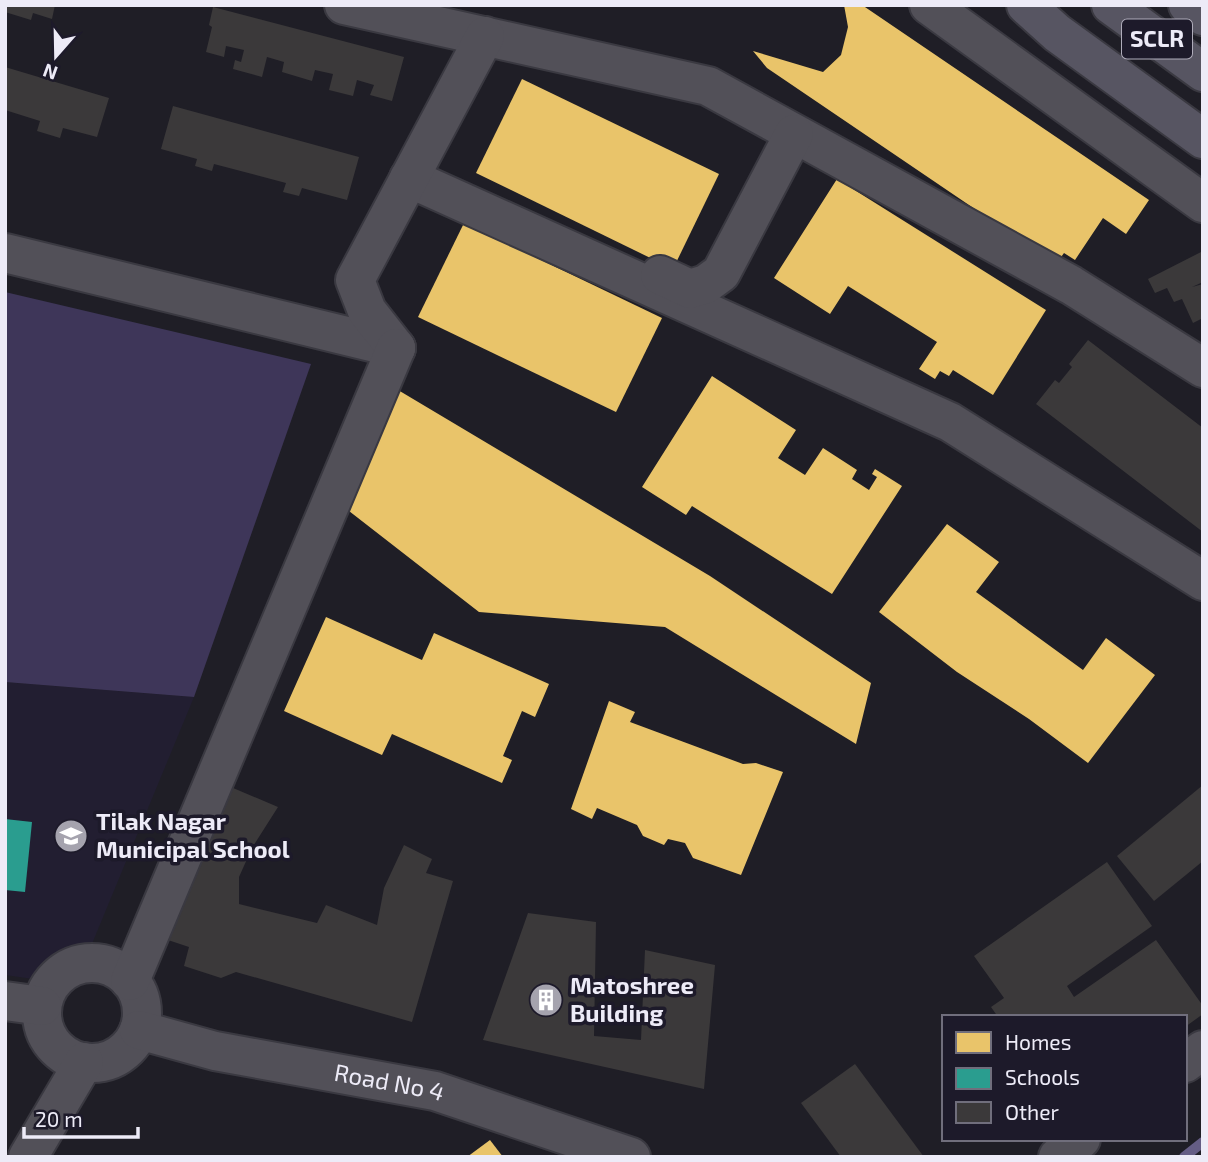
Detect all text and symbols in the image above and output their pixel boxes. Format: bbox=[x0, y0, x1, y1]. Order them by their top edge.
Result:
road number: SCLR bbox=[1122, 20, 1192, 58]
north arrow bbox=[21, 21, 91, 91]
text: N bbox=[40, 59, 60, 86]
place label: Tilak Nagar Municipal School bbox=[96, 806, 290, 863]
school or university icon: Tilak Nagar Municipal School bbox=[52, 817, 90, 855]
place label: Matoshree Building bbox=[570, 970, 694, 1027]
building icon: Matoshree Building bbox=[527, 981, 565, 1019]
legend bbox=[942, 1015, 1187, 1141]
text: Homes bbox=[1005, 1029, 1071, 1054]
street label: Road No 4 bbox=[332, 1057, 449, 1106]
text: Schools bbox=[1005, 1064, 1080, 1089]
scale bar bbox=[24, 1096, 138, 1140]
text: Other bbox=[1005, 1099, 1060, 1124]
text: 20 m bbox=[35, 1106, 83, 1131]

